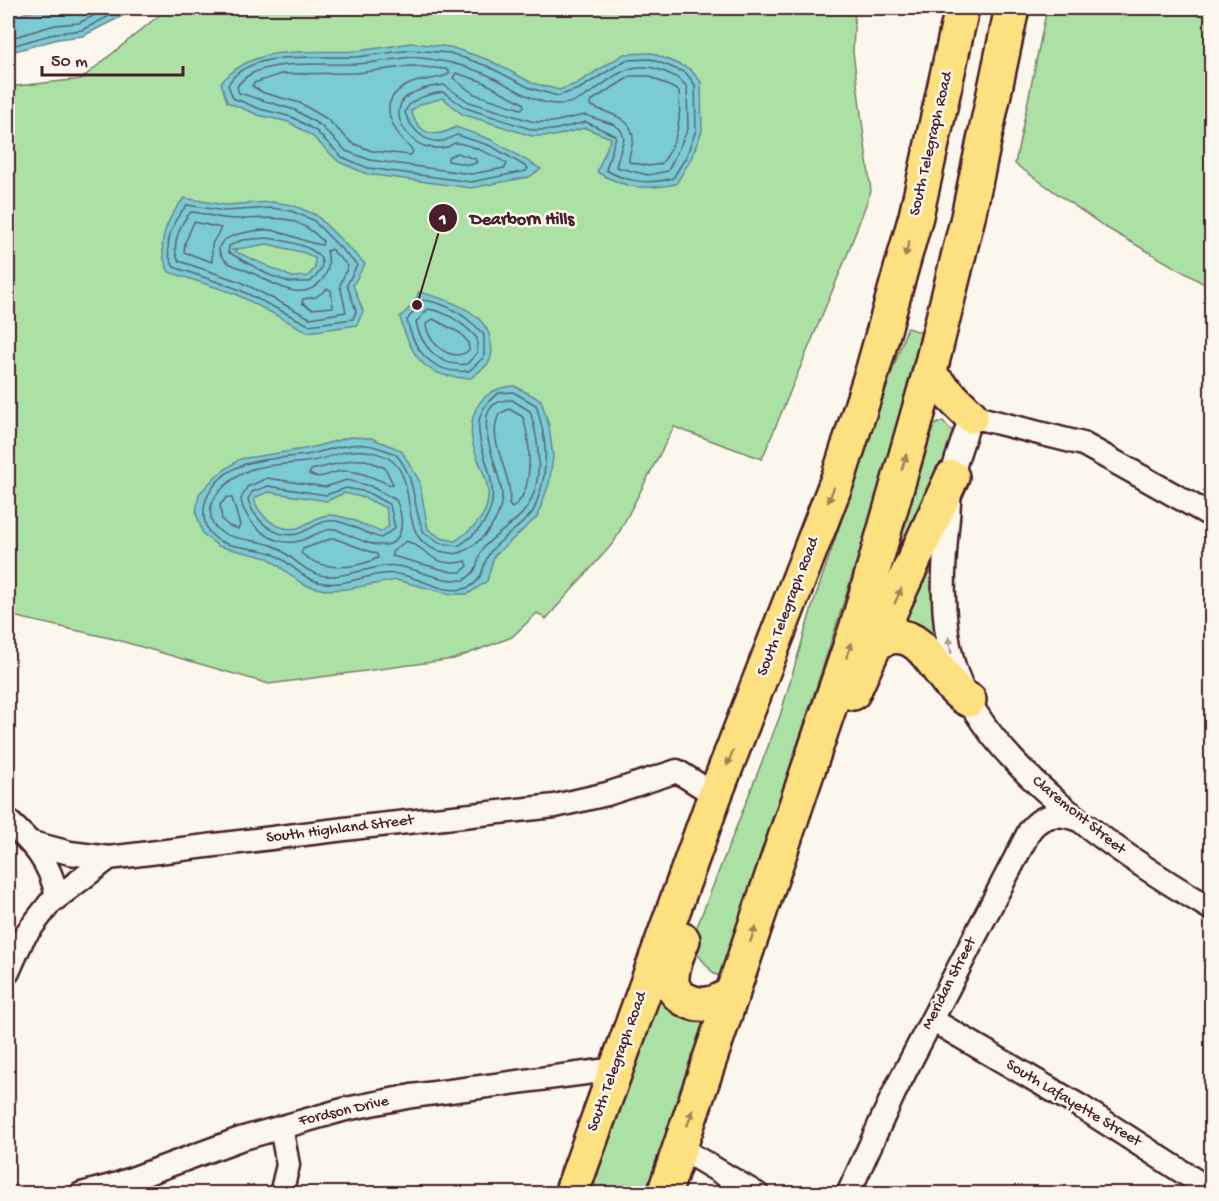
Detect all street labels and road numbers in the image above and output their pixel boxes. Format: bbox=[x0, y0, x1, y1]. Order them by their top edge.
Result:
street label: South Telegraph Road bbox=[906, 69, 958, 218]
street label: South Telegraph Road bbox=[754, 533, 825, 679]
street label: Claremont Street bbox=[1027, 772, 1130, 861]
street label: South Highland Street bbox=[265, 811, 416, 848]
street label: Meridan Street bbox=[919, 933, 982, 1033]
street label: South Telegraph Road bbox=[584, 988, 653, 1134]
street label: South Lafayette Street bbox=[1002, 1056, 1145, 1153]
street label: Fordson Drive bbox=[296, 1092, 392, 1132]

